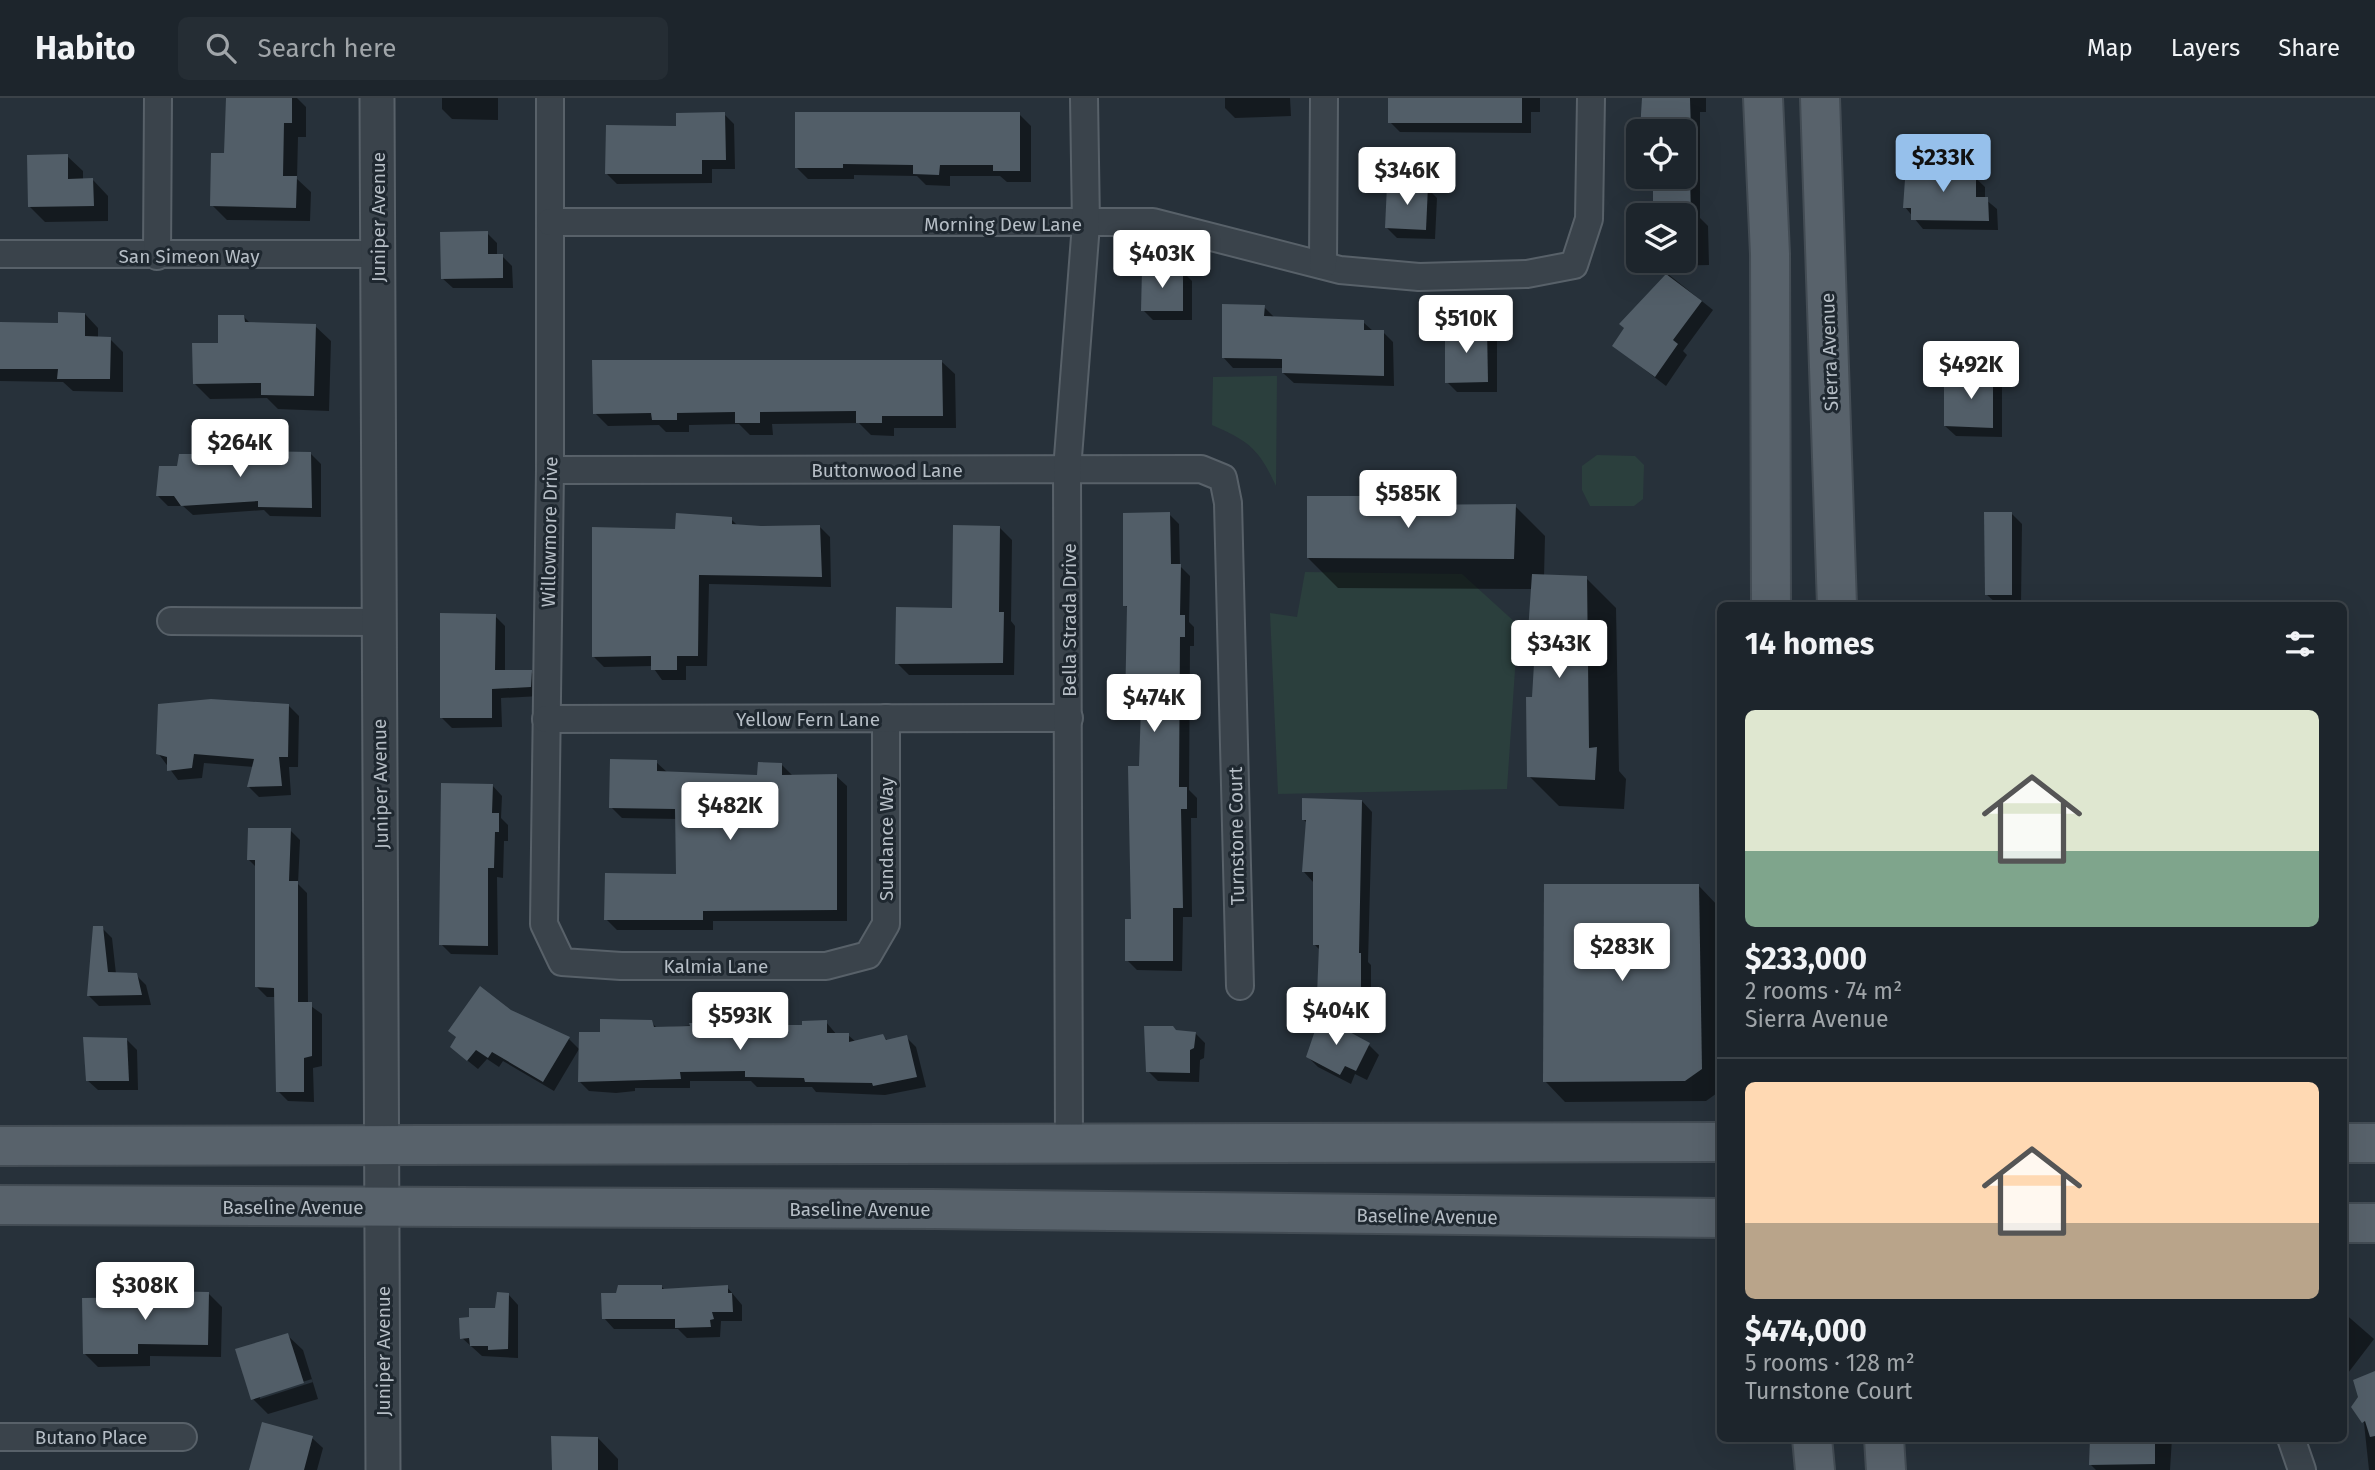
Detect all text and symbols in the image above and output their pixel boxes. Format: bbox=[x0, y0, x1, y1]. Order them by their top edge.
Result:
search box bbox=[178, 17, 668, 80]
text: Habito bbox=[35, 28, 136, 68]
icon: search bbox=[202, 29, 240, 67]
text: Search here bbox=[258, 33, 396, 64]
text: Map bbox=[2087, 34, 2133, 62]
text: Layers bbox=[2171, 34, 2240, 62]
text: Share bbox=[2278, 34, 2340, 62]
map controls bbox=[1626, 119, 1696, 273]
button: locate bbox=[1626, 119, 1696, 189]
pin: $233K bbox=[1894, 134, 1992, 194]
text: $233K bbox=[1912, 143, 1974, 171]
pin: $346K bbox=[1358, 148, 1456, 207]
street label: Juniper Avenue bbox=[367, 152, 390, 282]
text: $346K bbox=[1374, 156, 1440, 184]
button: layers bbox=[1626, 203, 1696, 273]
street label: Morning Dew Lane bbox=[924, 213, 1082, 236]
pin: $403K bbox=[1113, 230, 1211, 290]
text: $403K bbox=[1129, 239, 1195, 267]
street label: San Simeon Way bbox=[119, 245, 260, 268]
street label: Sierra Avenue bbox=[1816, 292, 1843, 412]
pin: $510K bbox=[1417, 296, 1515, 355]
text: $510K bbox=[1435, 304, 1497, 332]
pin: $492K bbox=[1922, 342, 2020, 401]
text: $492K bbox=[1939, 350, 2003, 378]
pin: $264K bbox=[191, 420, 289, 479]
text: $264K bbox=[208, 428, 272, 456]
street label: Willowmore Drive bbox=[537, 456, 562, 608]
street label: Buttonwood Lane bbox=[811, 459, 963, 482]
pin: $585K bbox=[1359, 470, 1457, 530]
text: $585K bbox=[1375, 479, 1441, 507]
street label: Bella Strada Drive bbox=[1058, 543, 1081, 697]
pin: $343K bbox=[1510, 620, 1608, 680]
icon: filters bbox=[2281, 625, 2319, 663]
text: 14 homes bbox=[1745, 626, 1874, 662]
text: $343K bbox=[1527, 629, 1591, 657]
pin: $474K bbox=[1105, 674, 1203, 734]
text: $474K bbox=[1123, 683, 1185, 711]
street label: Yellow Fern Lane bbox=[736, 708, 880, 731]
street label: Juniper Avenue bbox=[368, 719, 393, 849]
icon: home bbox=[1969, 756, 2095, 882]
street label: Turnstone Court bbox=[1224, 767, 1249, 905]
street label: Sundance Way bbox=[875, 776, 898, 901]
pin: $482K bbox=[681, 782, 779, 842]
text: $482K bbox=[697, 791, 763, 819]
pin: $283K bbox=[1573, 924, 1671, 983]
text: $283K bbox=[1590, 932, 1654, 960]
text: $233,000 bbox=[1745, 941, 1867, 977]
street label: Kalmia Lane bbox=[664, 955, 768, 978]
text: 2 rooms · 74 m² bbox=[1745, 977, 1902, 1005]
pin: $404K bbox=[1287, 988, 1385, 1047]
pin: $593K bbox=[691, 992, 789, 1052]
text: $404K bbox=[1303, 996, 1369, 1024]
text: $593K bbox=[708, 1001, 772, 1029]
text: Sierra Avenue bbox=[1745, 1005, 1888, 1033]
icon: home bbox=[1969, 1128, 2095, 1254]
street label: Baseline Avenue bbox=[222, 1196, 364, 1219]
street label: Baseline Avenue bbox=[789, 1198, 931, 1221]
street label: Baseline Avenue bbox=[1356, 1204, 1498, 1229]
pin: $308K bbox=[96, 1262, 194, 1322]
text: $308K bbox=[112, 1271, 178, 1299]
street label: Juniper Avenue bbox=[372, 1286, 395, 1416]
text: $474,000 bbox=[1745, 1313, 1867, 1349]
text: 5 rooms · 128 m² bbox=[1745, 1349, 1915, 1377]
text: Turnstone Court bbox=[1745, 1377, 1912, 1405]
street label: Butano Place bbox=[35, 1426, 147, 1449]

